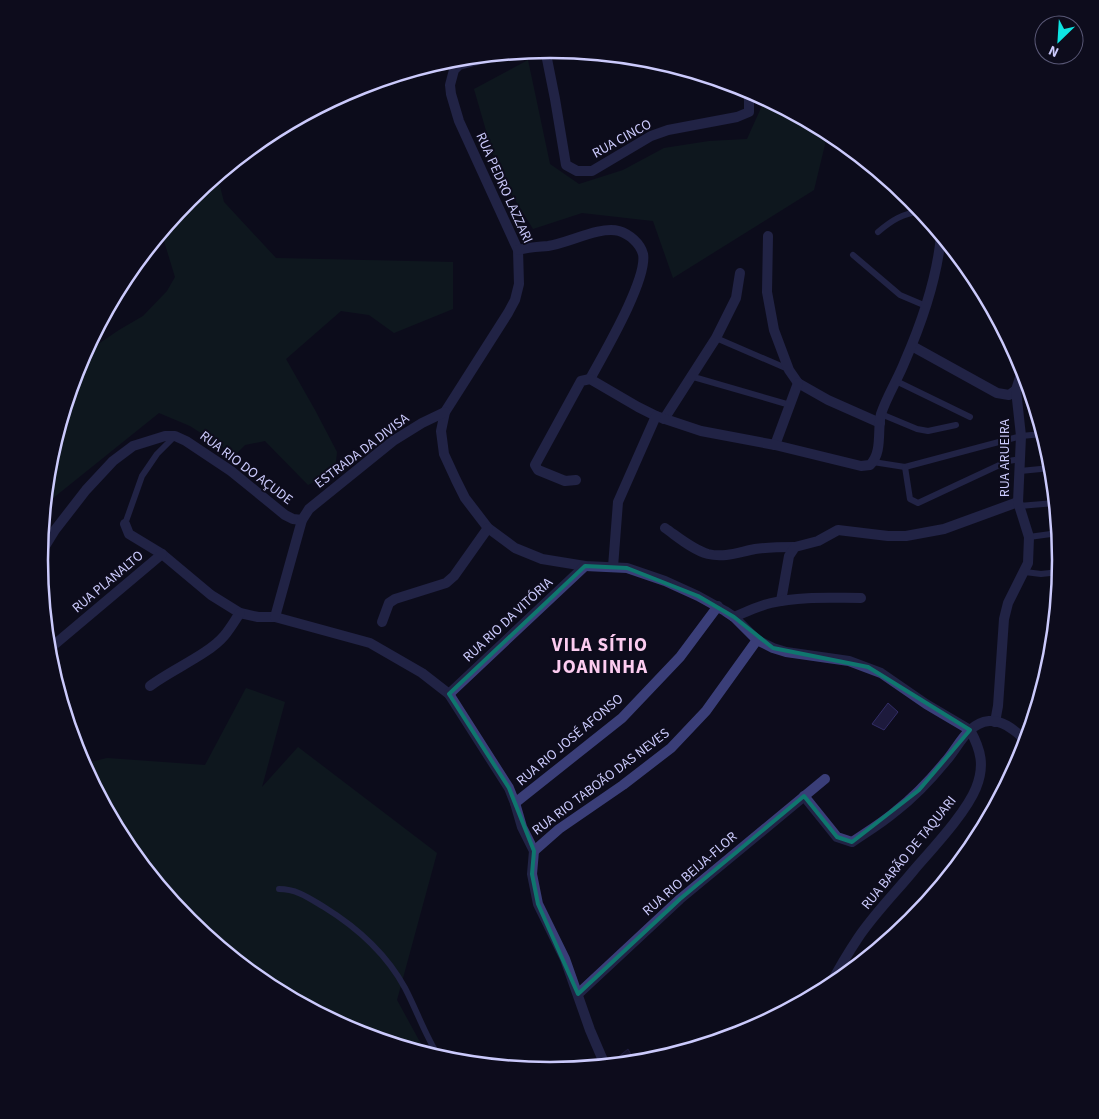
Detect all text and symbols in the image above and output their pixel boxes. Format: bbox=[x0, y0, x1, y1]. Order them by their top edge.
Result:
north arrow bbox=[1034, 15, 1084, 65]
text: N bbox=[1045, 40, 1062, 62]
street label: RUA CINCO bbox=[589, 115, 655, 163]
street label: RUA PEDRO LAZZARI bbox=[471, 129, 537, 247]
street label: ESTRADA DA DIVISA bbox=[311, 409, 414, 493]
street label: RUA ARUEIRA bbox=[995, 418, 1015, 497]
street label: RUA RIO DO AÇUDE bbox=[195, 426, 297, 510]
street label: RUA PLANALTO bbox=[68, 546, 148, 618]
street label: RUA RIO DA VITÓRIA bbox=[459, 573, 558, 667]
district label: VILA SÍTIO JOANINHA bbox=[551, 632, 648, 681]
street label: RUA RIO JOSÉ AFONSO bbox=[512, 689, 628, 791]
street label: RUA RIO TABOÃO DAS NEVES bbox=[528, 724, 674, 840]
street label: RUA BARÃO DE TAQUARI bbox=[857, 792, 961, 914]
street label: RUA RIO BEIJA-FLOR bbox=[638, 827, 742, 921]

